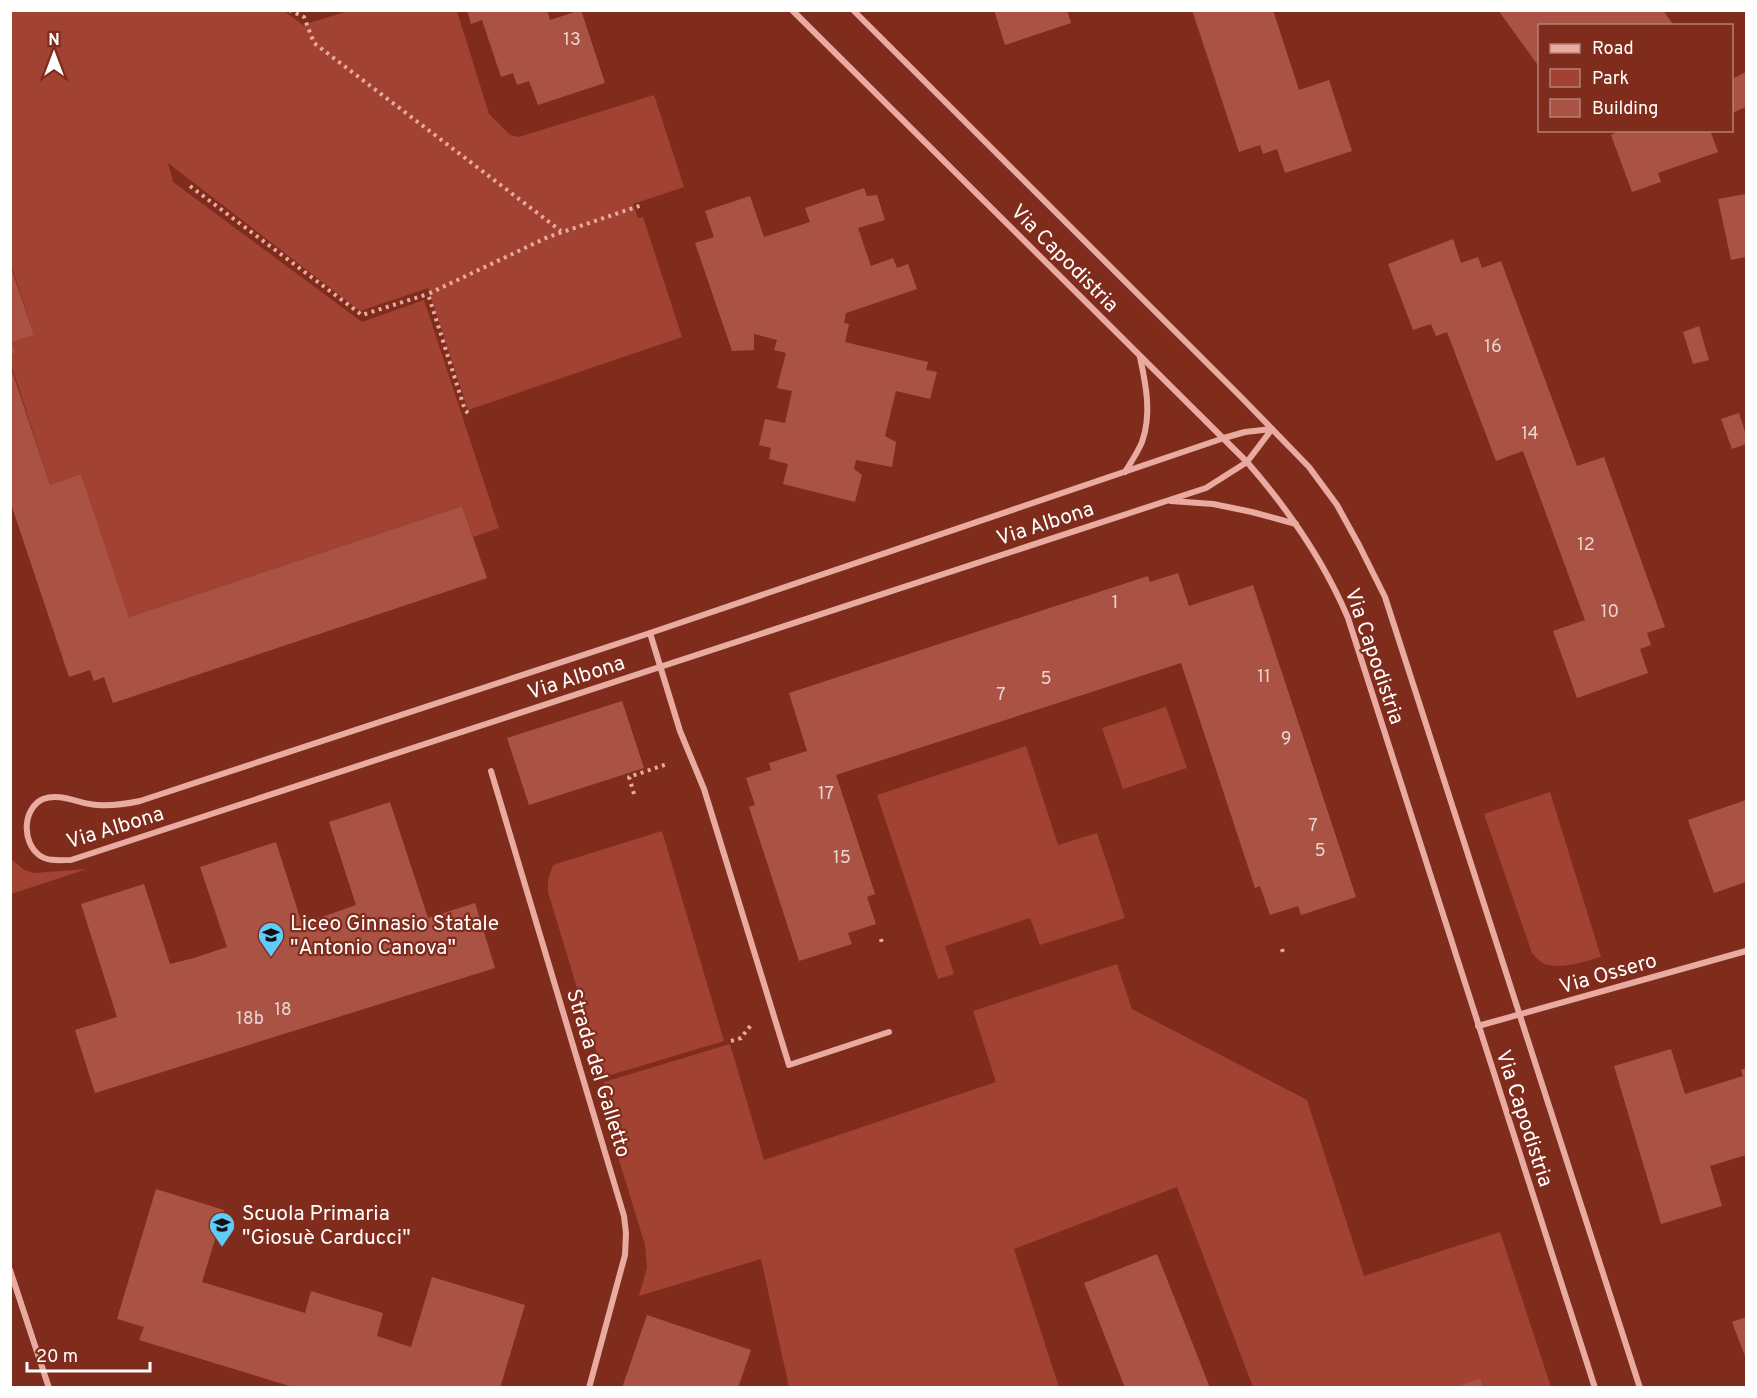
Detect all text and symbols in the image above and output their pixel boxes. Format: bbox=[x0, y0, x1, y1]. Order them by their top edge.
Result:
north arrow bbox=[24, 24, 84, 84]
legend bbox=[1538, 24, 1733, 132]
house number: 13 bbox=[563, 29, 581, 52]
text: N bbox=[48, 31, 60, 51]
text: Road bbox=[1592, 38, 1634, 61]
text: Park bbox=[1592, 68, 1629, 91]
text: Building bbox=[1592, 98, 1658, 121]
street label: Via Capodistria bbox=[1004, 199, 1124, 319]
house number: 16 bbox=[1484, 336, 1502, 359]
house number: 14 bbox=[1521, 423, 1539, 446]
street label: Via Albona bbox=[993, 496, 1098, 553]
house number: 12 bbox=[1577, 534, 1595, 557]
street label: Via Capodistria bbox=[1338, 585, 1410, 728]
house number: 1 bbox=[1112, 592, 1118, 615]
house number: 10 bbox=[1601, 601, 1619, 624]
street label: Via Albona bbox=[524, 650, 629, 707]
house number: 11 bbox=[1257, 666, 1271, 689]
house number: 5 bbox=[1040, 668, 1052, 691]
house number: 7 bbox=[996, 684, 1006, 707]
house number: 9 bbox=[1281, 728, 1291, 751]
house number: 17 bbox=[818, 783, 834, 806]
street label: Via Albona bbox=[63, 801, 168, 856]
house number: 7 bbox=[1308, 815, 1318, 838]
house number: 5 bbox=[1314, 840, 1326, 863]
house number: 15 bbox=[833, 847, 851, 870]
place label: Liceo Ginnasio Statale "Antonio Canova" bbox=[290, 911, 499, 962]
school or university icon: Liceo Ginnasio Statale "Antonio Canova" bbox=[256, 920, 286, 958]
street label: Via Ossero bbox=[1557, 948, 1660, 1001]
street label: Strada del Galletto bbox=[559, 986, 636, 1161]
house number: 18 bbox=[274, 999, 292, 1022]
house number: 18b bbox=[236, 1008, 264, 1031]
street label: Via Capodistria bbox=[1489, 1047, 1558, 1190]
place label: Scuola Primaria "Giosuè Carducci" bbox=[242, 1201, 411, 1252]
school or university icon: Scuola Primaria "Giosuè Carducci" bbox=[207, 1210, 237, 1248]
scale bar bbox=[27, 1335, 150, 1373]
text: 20 m bbox=[36, 1346, 78, 1369]

